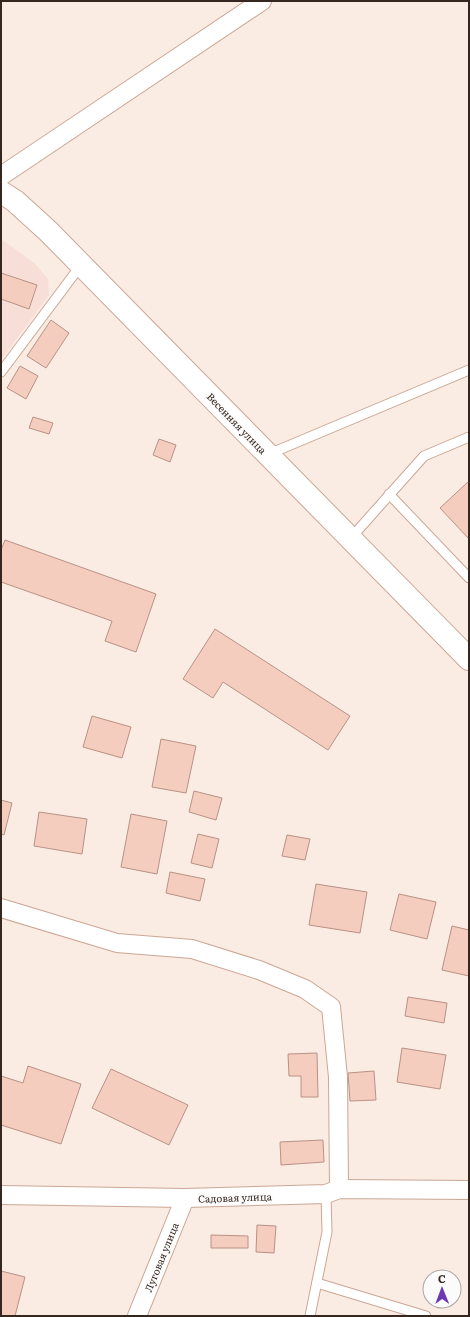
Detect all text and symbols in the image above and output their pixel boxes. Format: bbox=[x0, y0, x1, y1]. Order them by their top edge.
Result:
street label: Весенняя улица bbox=[204, 389, 271, 457]
street label: Садовая улица bbox=[198, 1188, 273, 1206]
street label: Луговая улица bbox=[140, 1219, 182, 1294]
north arrow bbox=[422, 1269, 462, 1309]
text: С bbox=[438, 1270, 446, 1286]

